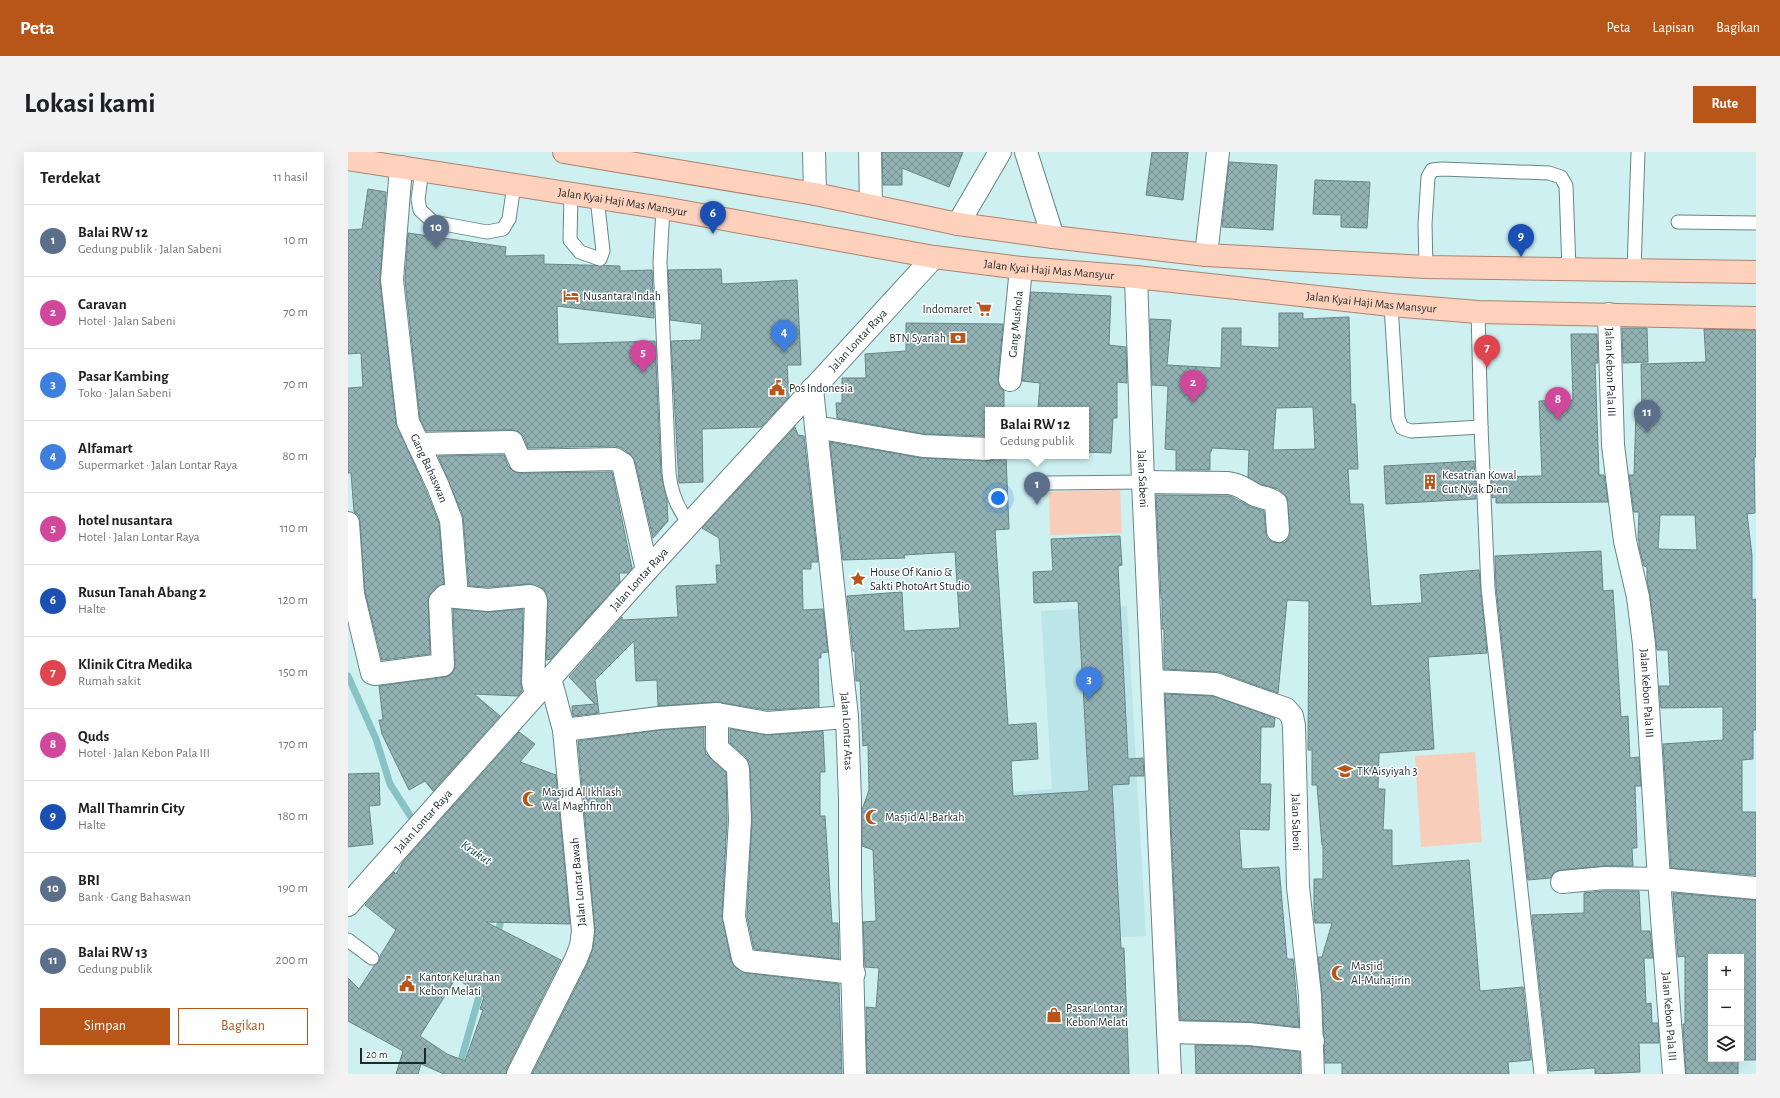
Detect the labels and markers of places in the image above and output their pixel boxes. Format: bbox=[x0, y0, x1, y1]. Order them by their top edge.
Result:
pin: 6 bbox=[700, 201, 726, 234]
pin: 10 bbox=[423, 215, 449, 248]
pin: 9 bbox=[1508, 224, 1534, 257]
hotel icon: Nusantara Indah bbox=[562, 287, 580, 305]
place label: Nusantara Indah bbox=[583, 290, 661, 302]
supermarket icon: Indomaret bbox=[975, 300, 993, 318]
place label: Indomaret bbox=[922, 303, 972, 315]
pin: 4 bbox=[771, 320, 797, 353]
bank icon: BTN Syariah bbox=[949, 329, 967, 347]
place label: BTN Syariah bbox=[889, 332, 946, 345]
pin: 7 bbox=[1474, 335, 1500, 368]
pin: 5 bbox=[630, 340, 656, 373]
pin: 2 bbox=[1180, 370, 1206, 403]
public building icon: Pos Indonesia bbox=[768, 379, 786, 397]
place label: Pos Indonesia bbox=[789, 382, 853, 394]
pin: 8 bbox=[1545, 387, 1571, 420]
pin: 11 bbox=[1634, 400, 1660, 433]
place label: Kesatrian Kowal Cut Nyak Dien bbox=[1442, 469, 1516, 496]
pin: 1 bbox=[1024, 472, 1050, 505]
building icon: Kesatrian Kowal Cut Nyak Dien bbox=[1421, 473, 1439, 491]
place label: House Of Kanio & Sakti PhotoArt Studio bbox=[870, 566, 970, 592]
place icon: House Of Kanio & Sakti PhotoArt Studio bbox=[849, 570, 867, 588]
pin: 3 bbox=[1076, 667, 1102, 700]
school or university icon: TK Aisyiyah 3 bbox=[1336, 762, 1354, 780]
place label: TK Aisyiyah 3 bbox=[1357, 765, 1417, 778]
place label: Masjid Al Ikhlash Wal Maghfiroh bbox=[542, 786, 622, 812]
mosque icon: Masjid Al Ikhlash Wal Maghfiroh bbox=[521, 790, 539, 808]
mosque icon: Masjid Al-Barkah bbox=[864, 808, 882, 826]
place label: Masjid Al-Barkah bbox=[885, 811, 965, 824]
place label: Masjid Al-Muhajirin bbox=[1351, 960, 1410, 987]
mosque icon: Masjid Al-Muhajirin bbox=[1330, 964, 1348, 982]
place label: Kantor Kelurahan Kebon Melati bbox=[419, 971, 500, 997]
public building icon: Kantor Kelurahan Kebon Melati bbox=[398, 975, 416, 993]
place label: Pasar Lontar Kebon Melati bbox=[1066, 1002, 1128, 1028]
shop icon: Pasar Lontar Kebon Melati bbox=[1045, 1006, 1063, 1024]

